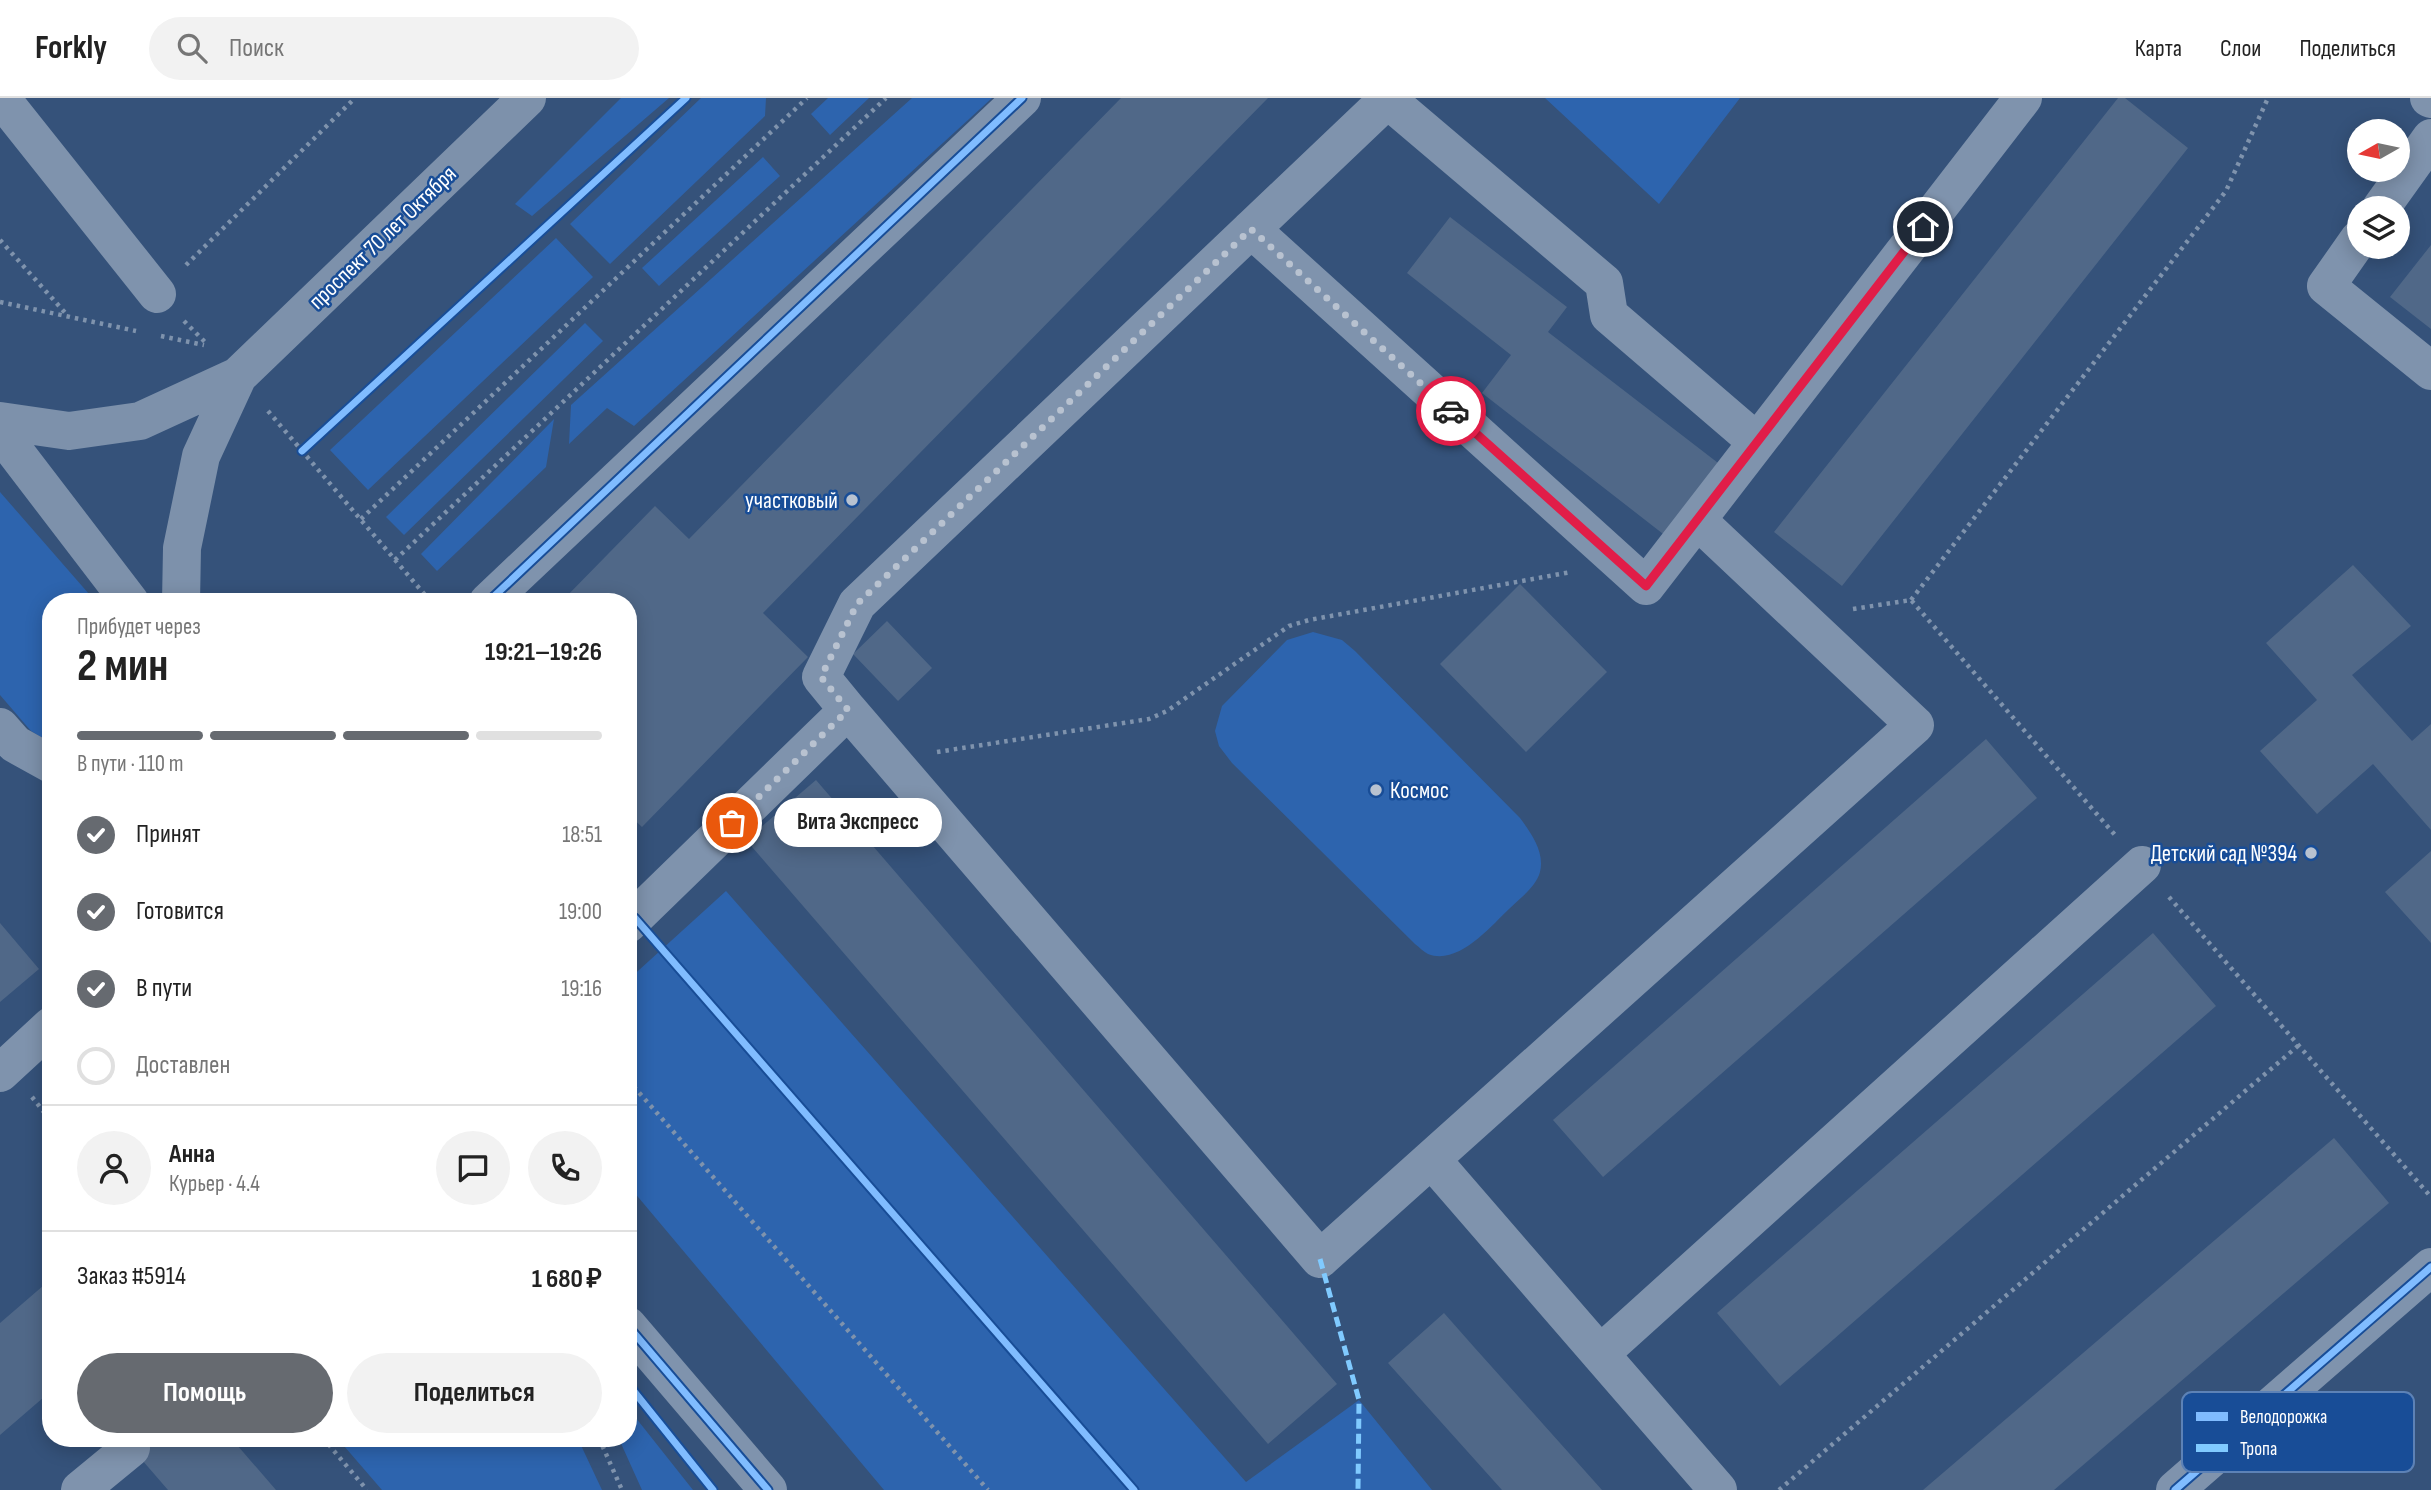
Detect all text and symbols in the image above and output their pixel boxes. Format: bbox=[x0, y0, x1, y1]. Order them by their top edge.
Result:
search box bbox=[149, 17, 639, 80]
text: Forkly bbox=[35, 28, 107, 68]
icon: search bbox=[173, 29, 211, 67]
text: Поиск bbox=[229, 33, 284, 64]
text: Карта bbox=[2135, 34, 2182, 63]
text: Слои bbox=[2220, 34, 2261, 63]
text: Поделиться bbox=[2299, 34, 2396, 63]
north arrow bbox=[2347, 119, 2410, 182]
map controls bbox=[2347, 119, 2410, 259]
street label: проспект 70 лет Октября bbox=[303, 160, 462, 315]
button: layers bbox=[2347, 196, 2410, 259]
pin bbox=[1893, 197, 1953, 257]
icon: home bbox=[1904, 208, 1942, 246]
courier bbox=[1416, 376, 1486, 446]
icon: car bbox=[1432, 392, 1470, 430]
place label: участковый bbox=[745, 487, 838, 515]
marker: участковый bbox=[844, 492, 860, 508]
text: Прибудет через bbox=[77, 613, 201, 641]
text: 19:21–19:26 bbox=[485, 637, 602, 668]
text: 2 мин bbox=[77, 639, 168, 694]
text: В пути · 110 m bbox=[77, 750, 183, 778]
place label: Космос bbox=[1390, 777, 1449, 805]
marker: Космос bbox=[1368, 782, 1384, 798]
pin bbox=[702, 793, 762, 853]
callout: Вита Экспресс bbox=[774, 798, 942, 848]
icon: bag bbox=[713, 804, 751, 842]
text: Вита Экспресс bbox=[797, 808, 919, 836]
icon: check bbox=[77, 816, 115, 854]
text: Принят bbox=[136, 819, 201, 850]
text: 18:51 bbox=[562, 821, 602, 849]
place label: Детский сад №394 bbox=[2151, 840, 2297, 868]
marker: Детский сад №394 bbox=[2303, 845, 2319, 861]
icon: check bbox=[77, 893, 115, 931]
text: Готовится bbox=[136, 896, 224, 927]
text: 19:00 bbox=[559, 898, 602, 926]
icon: check bbox=[77, 970, 115, 1008]
text: В пути bbox=[136, 973, 192, 1004]
text: 19:16 bbox=[561, 975, 602, 1003]
text: Доставлен bbox=[136, 1050, 230, 1081]
button: person bbox=[77, 1131, 151, 1205]
button: chat bbox=[436, 1131, 510, 1205]
button: phone bbox=[528, 1131, 602, 1205]
text: Анна bbox=[169, 1139, 215, 1170]
text: Курьер · 4.4 bbox=[169, 1170, 260, 1198]
text: Заказ #5914 bbox=[77, 1261, 186, 1292]
text: 1 680 ₽ bbox=[532, 1264, 602, 1295]
button: Помощь bbox=[77, 1353, 333, 1433]
button: Поделиться bbox=[347, 1353, 602, 1433]
legend bbox=[2182, 1392, 2414, 1472]
text: Велодорожка bbox=[2240, 1406, 2327, 1429]
text: Тропа bbox=[2240, 1438, 2277, 1461]

